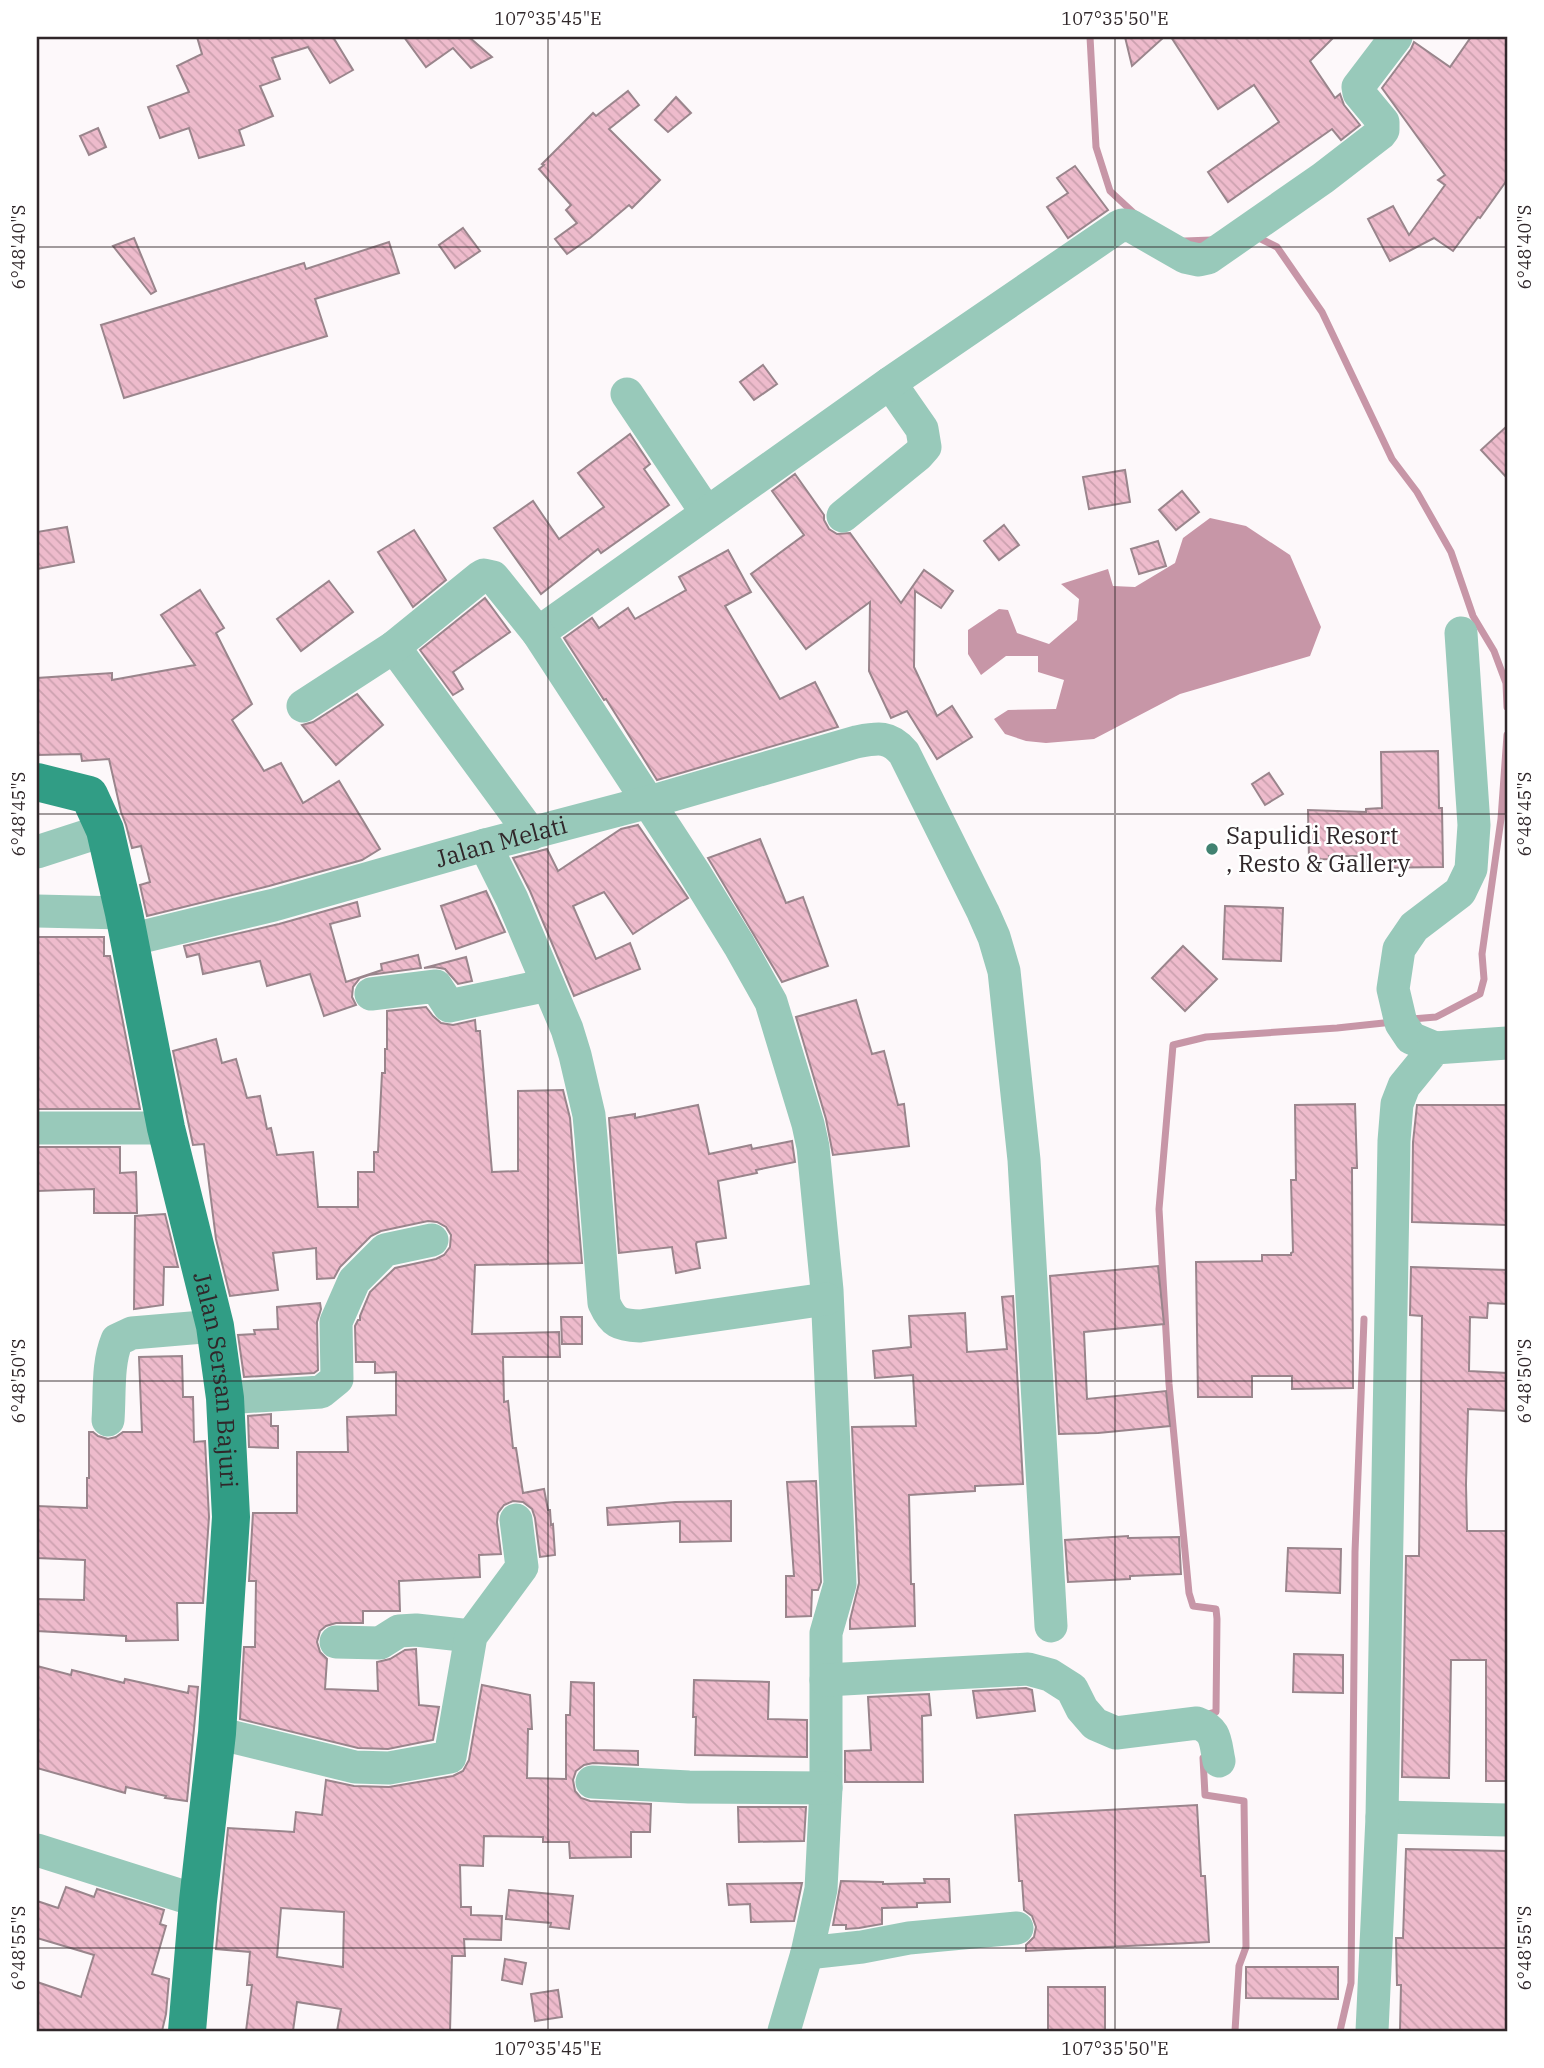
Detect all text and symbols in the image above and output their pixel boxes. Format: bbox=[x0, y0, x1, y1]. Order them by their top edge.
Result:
text: 107°35'45"E bbox=[494, 7, 602, 30]
text: 107°35'50"E bbox=[1061, 7, 1169, 30]
text: 6°48'40"S bbox=[7, 205, 30, 289]
text: 6°48'40"S bbox=[1513, 205, 1536, 289]
text: 6°48'45"S bbox=[7, 772, 30, 856]
text: 6°48'45"S bbox=[1513, 772, 1536, 856]
street label: Jalan Melati bbox=[431, 808, 570, 874]
place label: Sapulidi Resort , Resto & Gallery bbox=[1226, 819, 1411, 879]
marker: Sapulidi Resort , Resto & Gallery bbox=[1204, 841, 1220, 857]
street label: Jalan Sersan Bajuri bbox=[186, 1268, 246, 1489]
text: 6°48'50"S bbox=[7, 1339, 30, 1423]
text: 6°48'50"S bbox=[1513, 1339, 1536, 1423]
text: 6°48'55"S bbox=[7, 1906, 30, 1990]
text: 6°48'55"S bbox=[1513, 1906, 1536, 1990]
text: 107°35'45"E bbox=[494, 2037, 602, 2060]
text: 107°35'50"E bbox=[1061, 2037, 1169, 2060]

